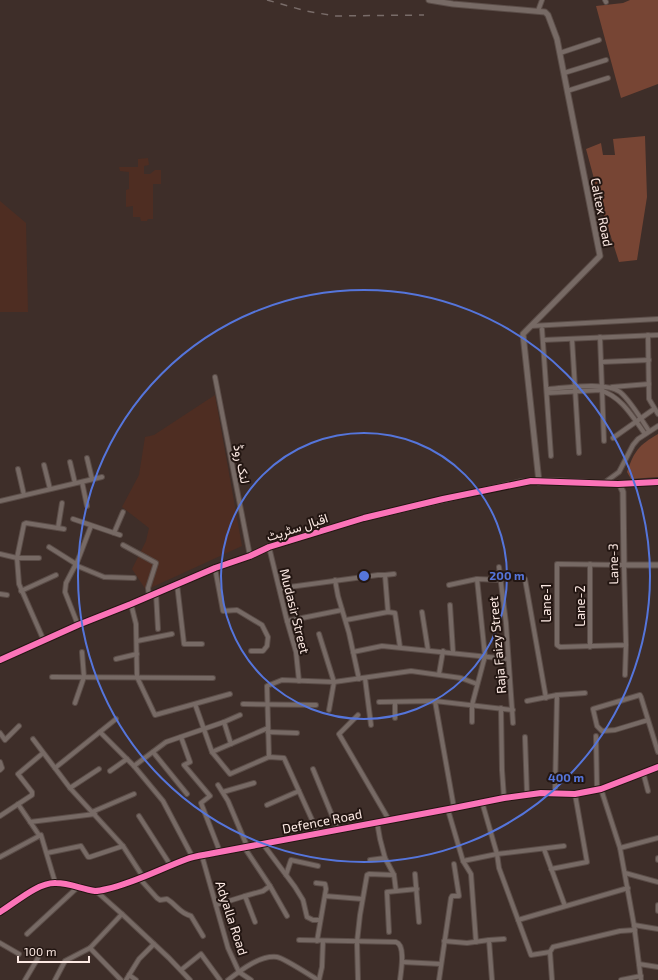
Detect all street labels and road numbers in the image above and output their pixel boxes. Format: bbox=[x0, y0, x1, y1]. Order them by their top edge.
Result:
street label: Caltex Road bbox=[587, 176, 617, 248]
street label: لنک روڈ bbox=[229, 443, 254, 485]
street label: اقبال سٹریٹ bbox=[264, 510, 330, 545]
street label: Lane-3 bbox=[605, 543, 621, 585]
street label: Mudasir Street bbox=[277, 567, 313, 655]
street label: Lane-1 bbox=[538, 584, 554, 622]
street label: Lane-2 bbox=[572, 585, 588, 627]
street label: Raja Faizy Street bbox=[485, 596, 509, 694]
street label: Defence Road bbox=[281, 805, 363, 837]
street label: Adyalla Road bbox=[212, 879, 252, 957]

